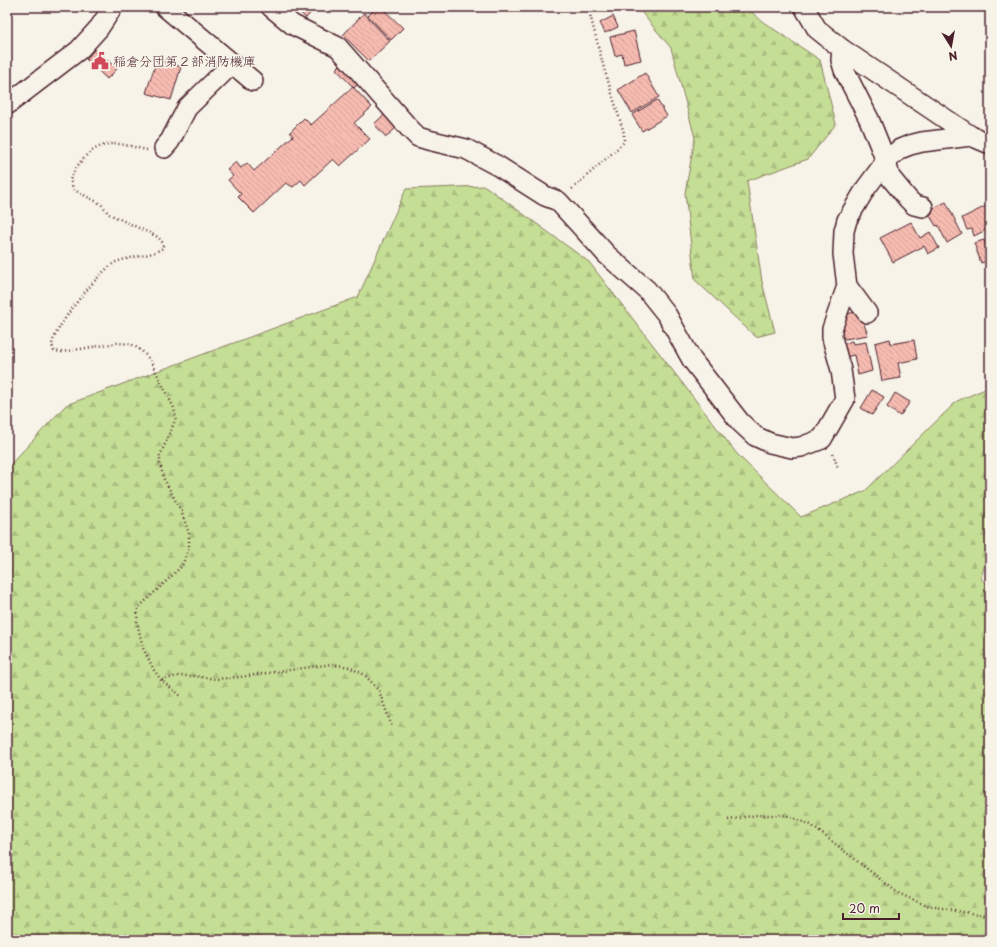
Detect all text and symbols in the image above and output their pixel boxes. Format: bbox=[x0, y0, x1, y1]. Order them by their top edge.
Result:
north arrow bbox=[931, 26, 971, 66]
text: N bbox=[947, 47, 959, 66]
public building icon: 稲倉分団第２部消防機庫 bbox=[90, 51, 110, 71]
place label: 稲倉分団第２部消防機庫 bbox=[113, 51, 256, 70]
scale bar bbox=[843, 895, 899, 921]
text: 20 m bbox=[849, 899, 880, 917]

